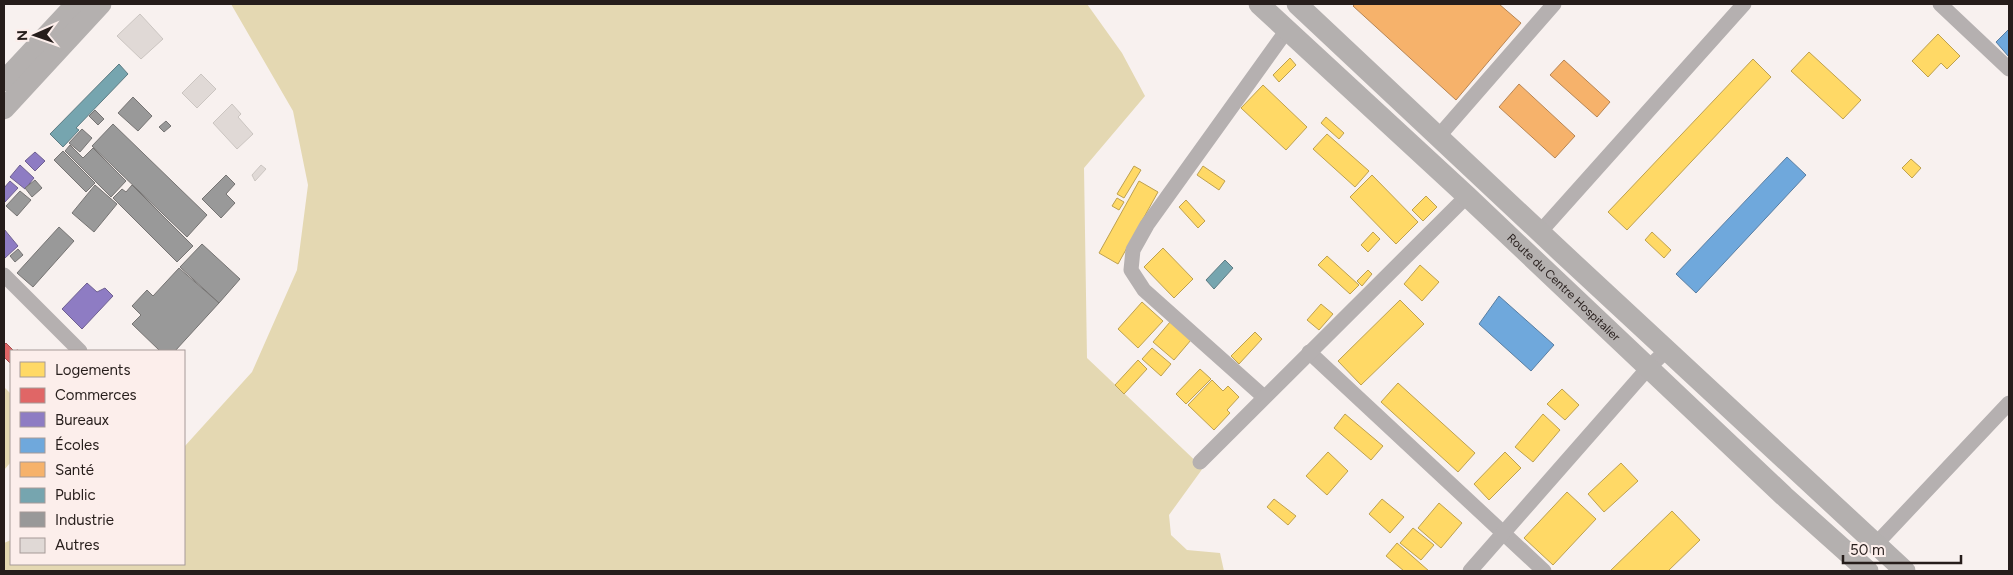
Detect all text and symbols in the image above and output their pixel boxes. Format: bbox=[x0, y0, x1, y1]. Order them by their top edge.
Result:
north arrow bbox=[10, 10, 60, 60]
text: N bbox=[14, 30, 31, 41]
street label: Route du Centre Hospitalier bbox=[1504, 231, 1623, 344]
legend bbox=[10, 350, 185, 565]
text: Logements bbox=[55, 361, 130, 379]
text: Commerces bbox=[55, 386, 137, 404]
text: Bureaux bbox=[55, 411, 109, 429]
text: Écoles bbox=[55, 436, 99, 454]
text: Santé bbox=[55, 461, 94, 479]
text: Public bbox=[55, 486, 96, 504]
text: Industrie bbox=[55, 511, 114, 529]
scale bar bbox=[1843, 532, 1960, 564]
text: Autres bbox=[55, 536, 99, 554]
text: 50 m bbox=[1850, 541, 1885, 559]

